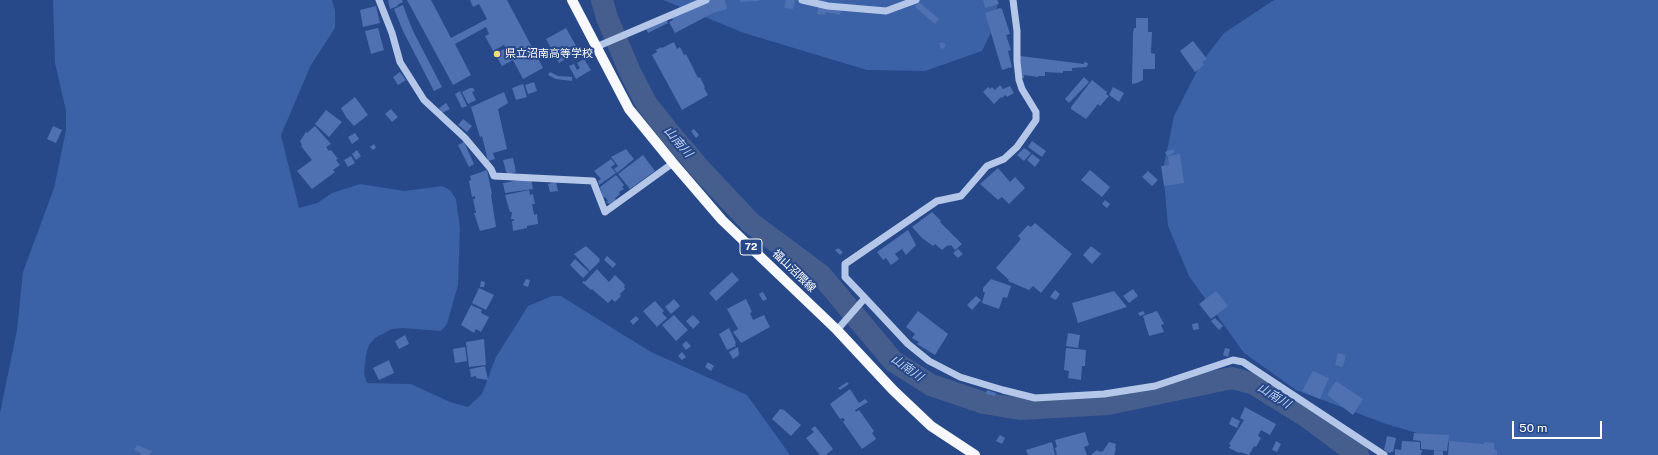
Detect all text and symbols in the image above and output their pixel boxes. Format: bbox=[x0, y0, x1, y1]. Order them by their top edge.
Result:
place label: 県立沼南高等学校 bbox=[505, 47, 593, 61]
marker: 県立沼南高等学校 bbox=[492, 49, 502, 59]
water label: 山南川 bbox=[661, 124, 695, 160]
road number: 72 bbox=[740, 239, 762, 255]
street label: 福山沼隈線 bbox=[770, 247, 818, 295]
water label: 山南川 bbox=[888, 352, 926, 384]
water label: 山南川 bbox=[1255, 380, 1293, 412]
scale bar bbox=[1514, 413, 1604, 439]
text: 50 m bbox=[1519, 421, 1547, 435]

